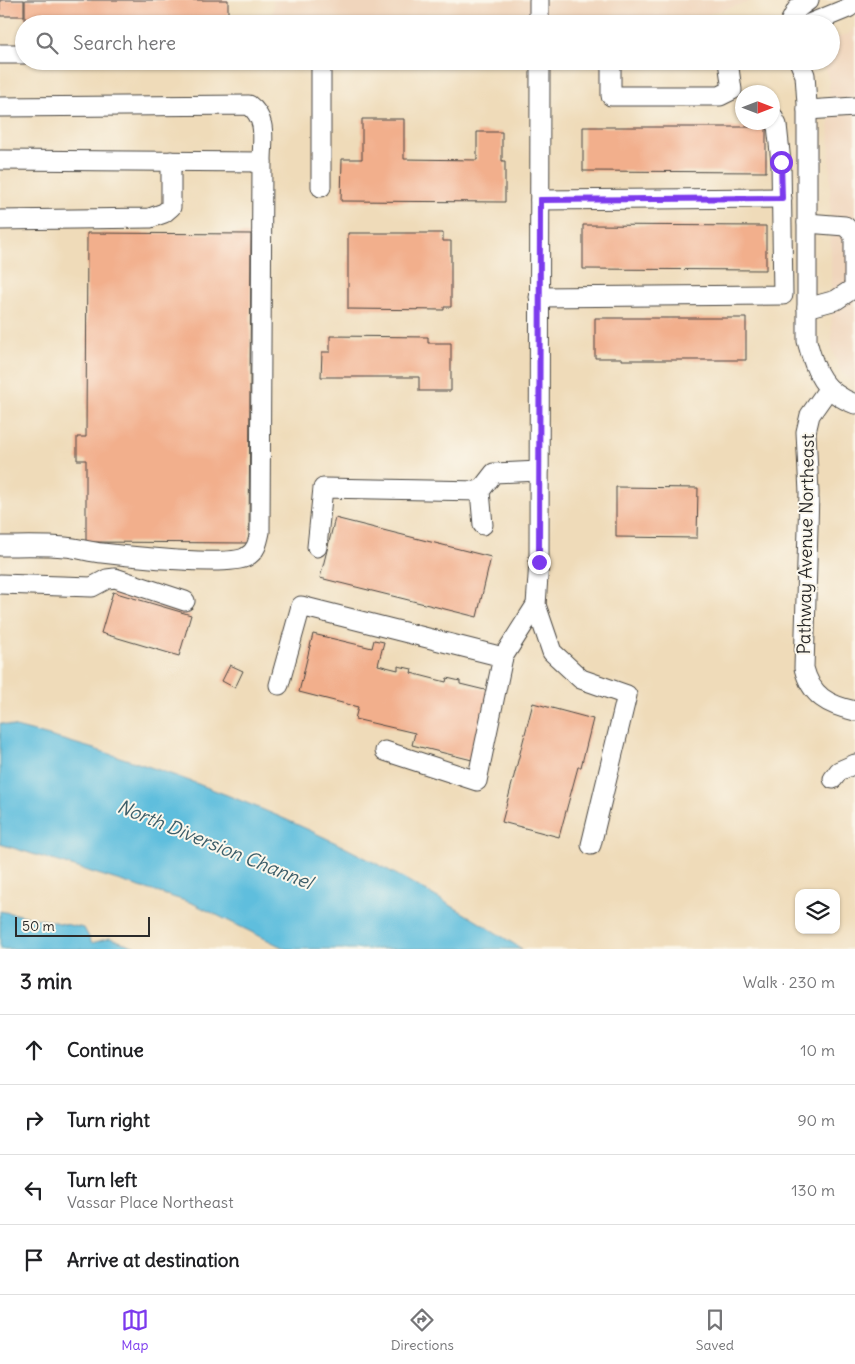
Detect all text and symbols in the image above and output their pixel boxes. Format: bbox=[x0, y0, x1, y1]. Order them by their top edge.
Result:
search box bbox=[15, 15, 840, 70]
icon: search bbox=[33, 29, 61, 57]
text: Search here bbox=[73, 31, 176, 55]
north arrow bbox=[735, 85, 780, 130]
route start bbox=[770, 151, 793, 174]
street label: Pathway Avenue Northeast bbox=[792, 433, 819, 655]
route end bbox=[528, 551, 551, 574]
water label: North Diversion Channel bbox=[114, 794, 319, 895]
map controls bbox=[795, 889, 840, 934]
button: layers bbox=[795, 889, 840, 934]
scale bar bbox=[15, 914, 150, 937]
text: 50 m bbox=[22, 917, 55, 935]
text: 3 min bbox=[20, 968, 72, 995]
text: Walk · 230 m bbox=[743, 972, 835, 992]
icon: ahead bbox=[20, 1036, 48, 1064]
text: Continue bbox=[67, 1038, 144, 1062]
text: 10 m bbox=[800, 1040, 835, 1060]
icon: right bbox=[20, 1106, 48, 1134]
text: Turn right bbox=[67, 1108, 150, 1132]
text: 90 m bbox=[797, 1110, 835, 1130]
text: Turn left bbox=[67, 1168, 137, 1192]
icon: left bbox=[20, 1176, 48, 1204]
text: 130 m bbox=[791, 1180, 835, 1200]
text: Vassar Place Northeast bbox=[67, 1192, 234, 1212]
icon: arrive bbox=[20, 1246, 48, 1274]
text: Arrive at destination bbox=[67, 1248, 240, 1272]
tab: Map bbox=[121, 1306, 149, 1354]
tab: Directions bbox=[391, 1306, 454, 1354]
tab: Saved bbox=[696, 1306, 734, 1354]

